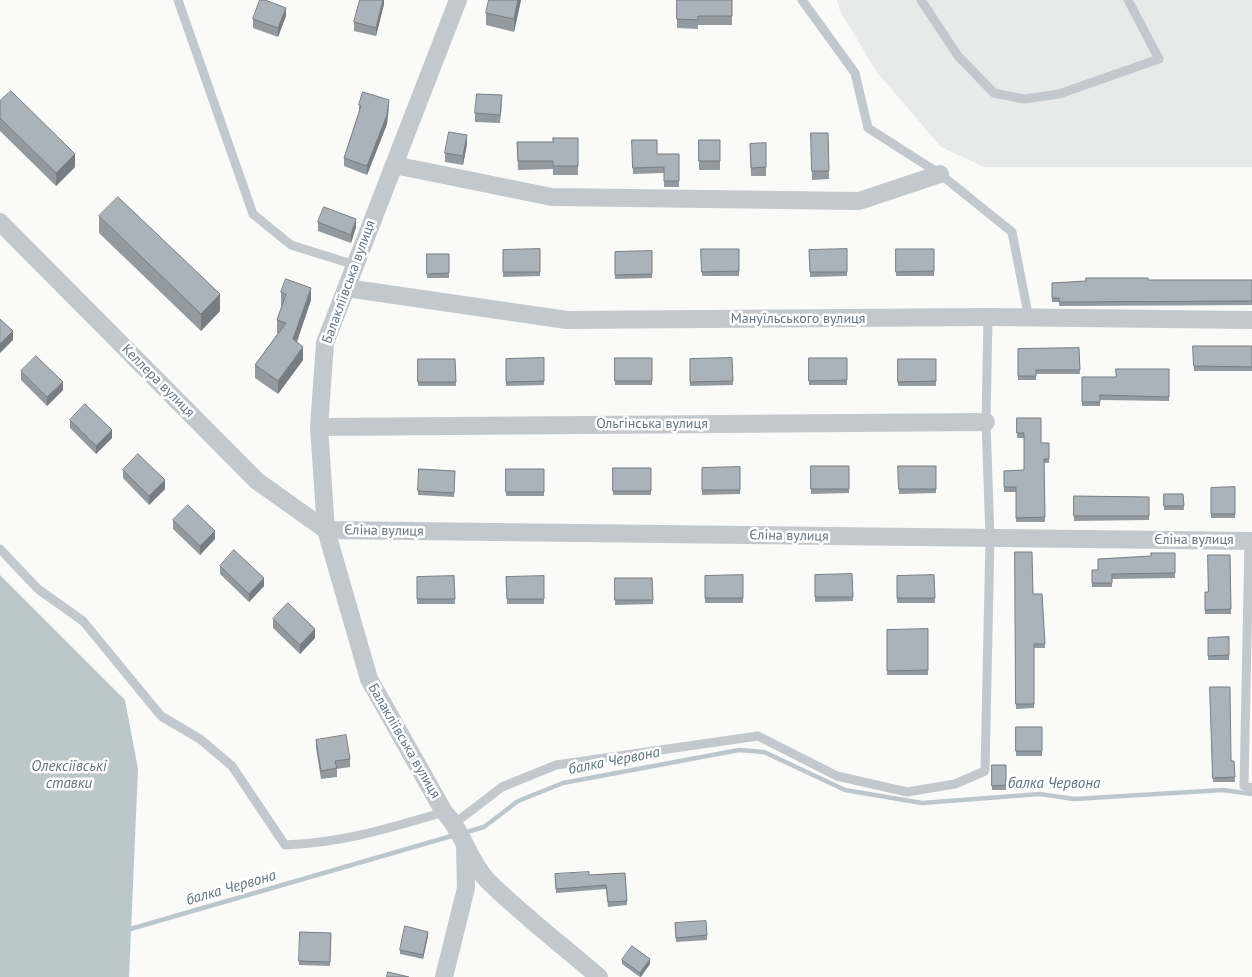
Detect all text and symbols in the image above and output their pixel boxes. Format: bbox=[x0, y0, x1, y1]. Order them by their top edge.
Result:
street label: Балакліївська вулиця bbox=[319, 218, 379, 346]
street label: Мануїльського вулиця bbox=[731, 311, 865, 327]
street label: Келлера вулиця bbox=[118, 341, 198, 421]
street label: Ольгінська вулиця bbox=[596, 416, 708, 432]
street label: Єліна вулиця bbox=[344, 522, 424, 540]
street label: Єліна вулиця bbox=[749, 527, 829, 545]
street label: Єліна вулиця bbox=[1154, 532, 1234, 548]
street label: Балакліївська вулиця bbox=[364, 681, 444, 801]
water label: балка Червона bbox=[567, 743, 661, 779]
water label: Олексіївські ставки bbox=[31, 758, 107, 793]
water label: балка Червона bbox=[1008, 775, 1100, 793]
water label: балка Червона bbox=[184, 867, 278, 909]

